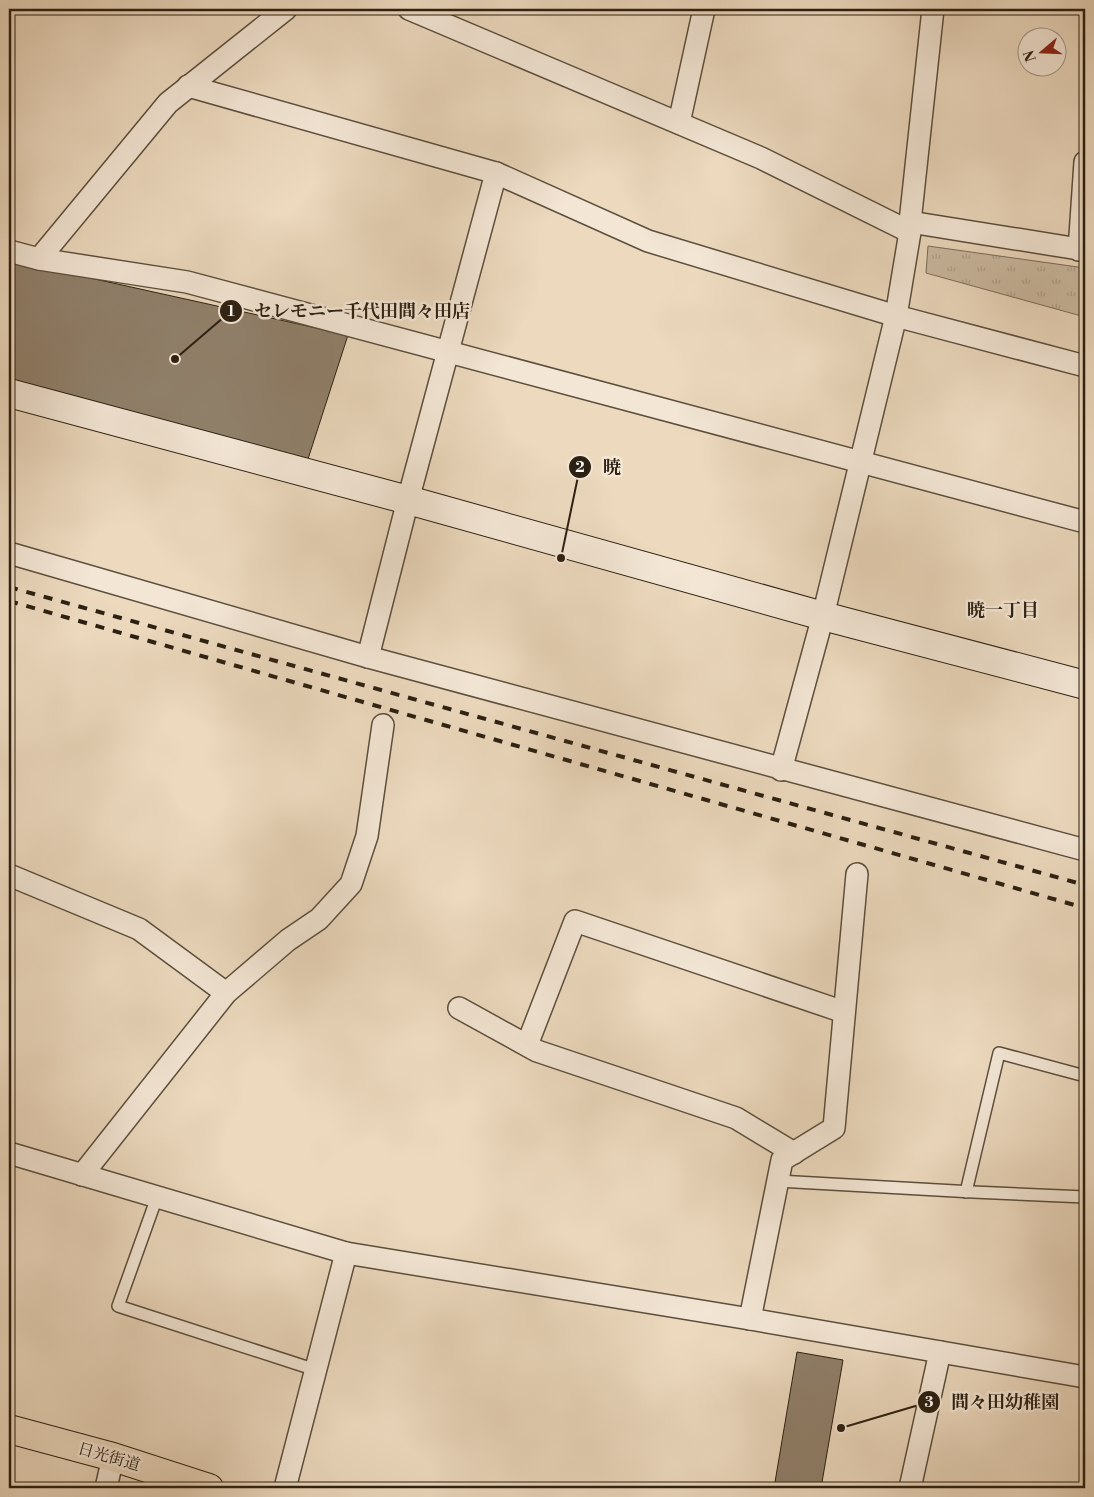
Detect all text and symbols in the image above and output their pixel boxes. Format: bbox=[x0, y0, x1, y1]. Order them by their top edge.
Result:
north arrow bbox=[1016, 28, 1066, 78]
text: N bbox=[1020, 48, 1041, 64]
callout: セレモニー千代田間々田店 bbox=[219, 295, 480, 328]
text: セレモニー千代田間々田店 bbox=[254, 300, 470, 323]
text: 1 bbox=[227, 302, 235, 321]
callout: 暁 bbox=[568, 450, 631, 483]
text: 暁 bbox=[603, 456, 621, 479]
text: 2 bbox=[575, 458, 585, 477]
district label: 暁一丁目 bbox=[967, 599, 1039, 622]
callout: 間々田幼稚園 bbox=[916, 1385, 1069, 1418]
text: 間々田幼稚園 bbox=[951, 1391, 1059, 1414]
text: 3 bbox=[924, 1393, 934, 1412]
street label: 日光街道 bbox=[75, 1439, 143, 1475]

